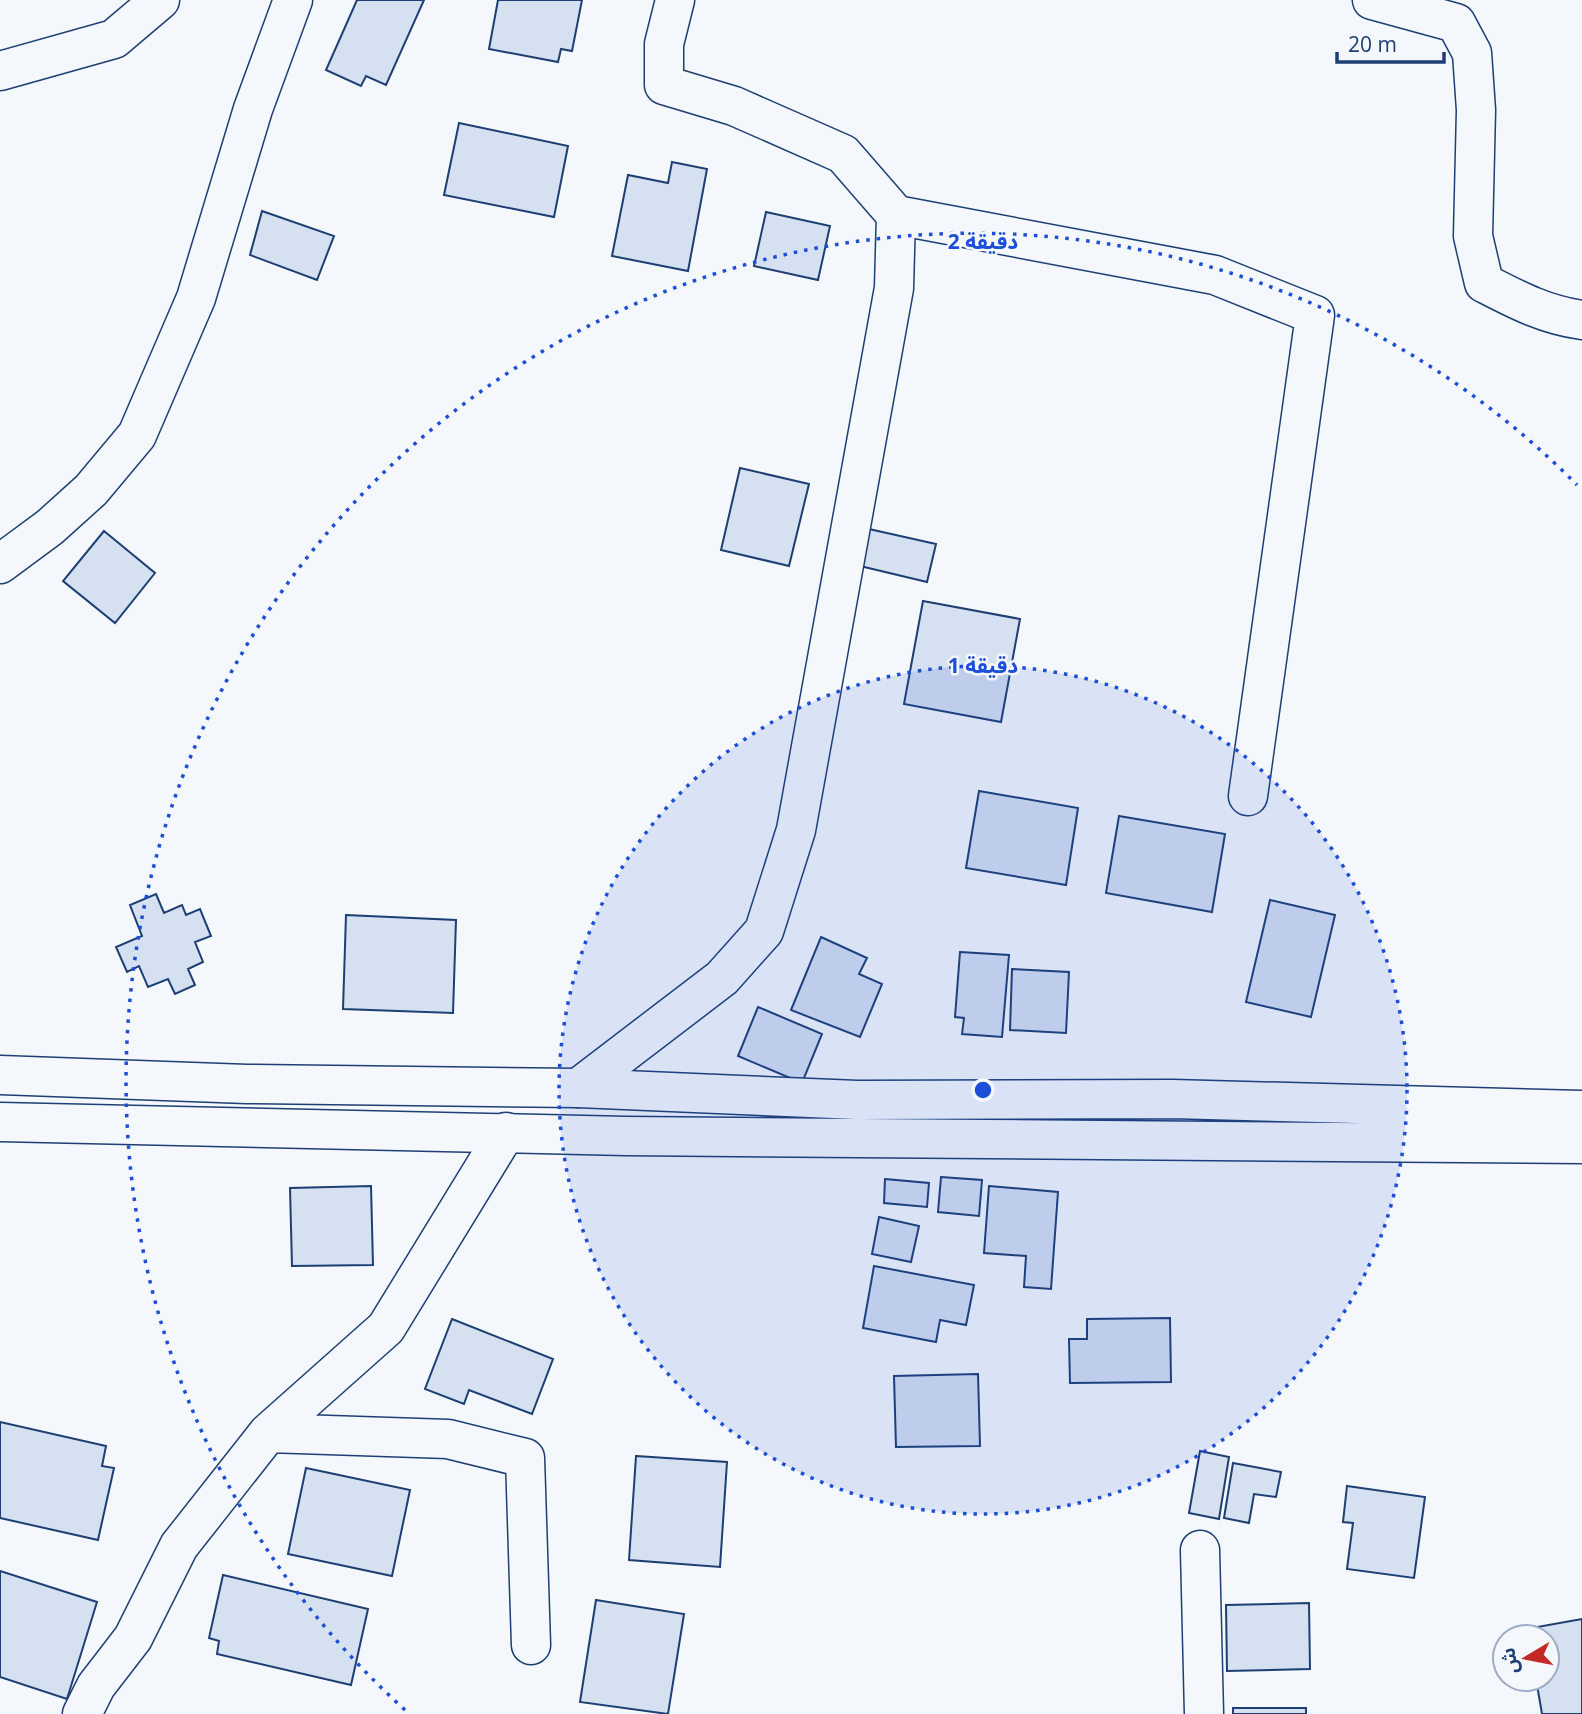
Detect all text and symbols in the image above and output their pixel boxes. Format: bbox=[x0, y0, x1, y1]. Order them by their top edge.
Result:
scale bar bbox=[1337, 21, 1444, 65]
text: 20 m bbox=[1348, 30, 1397, 58]
text: 2 دقيقة bbox=[948, 227, 1018, 255]
text: 1 دقيقة bbox=[948, 651, 1018, 679]
centre of rings bbox=[971, 1078, 995, 1102]
north arrow bbox=[1491, 1623, 1561, 1693]
text: ش bbox=[1494, 1646, 1524, 1676]

